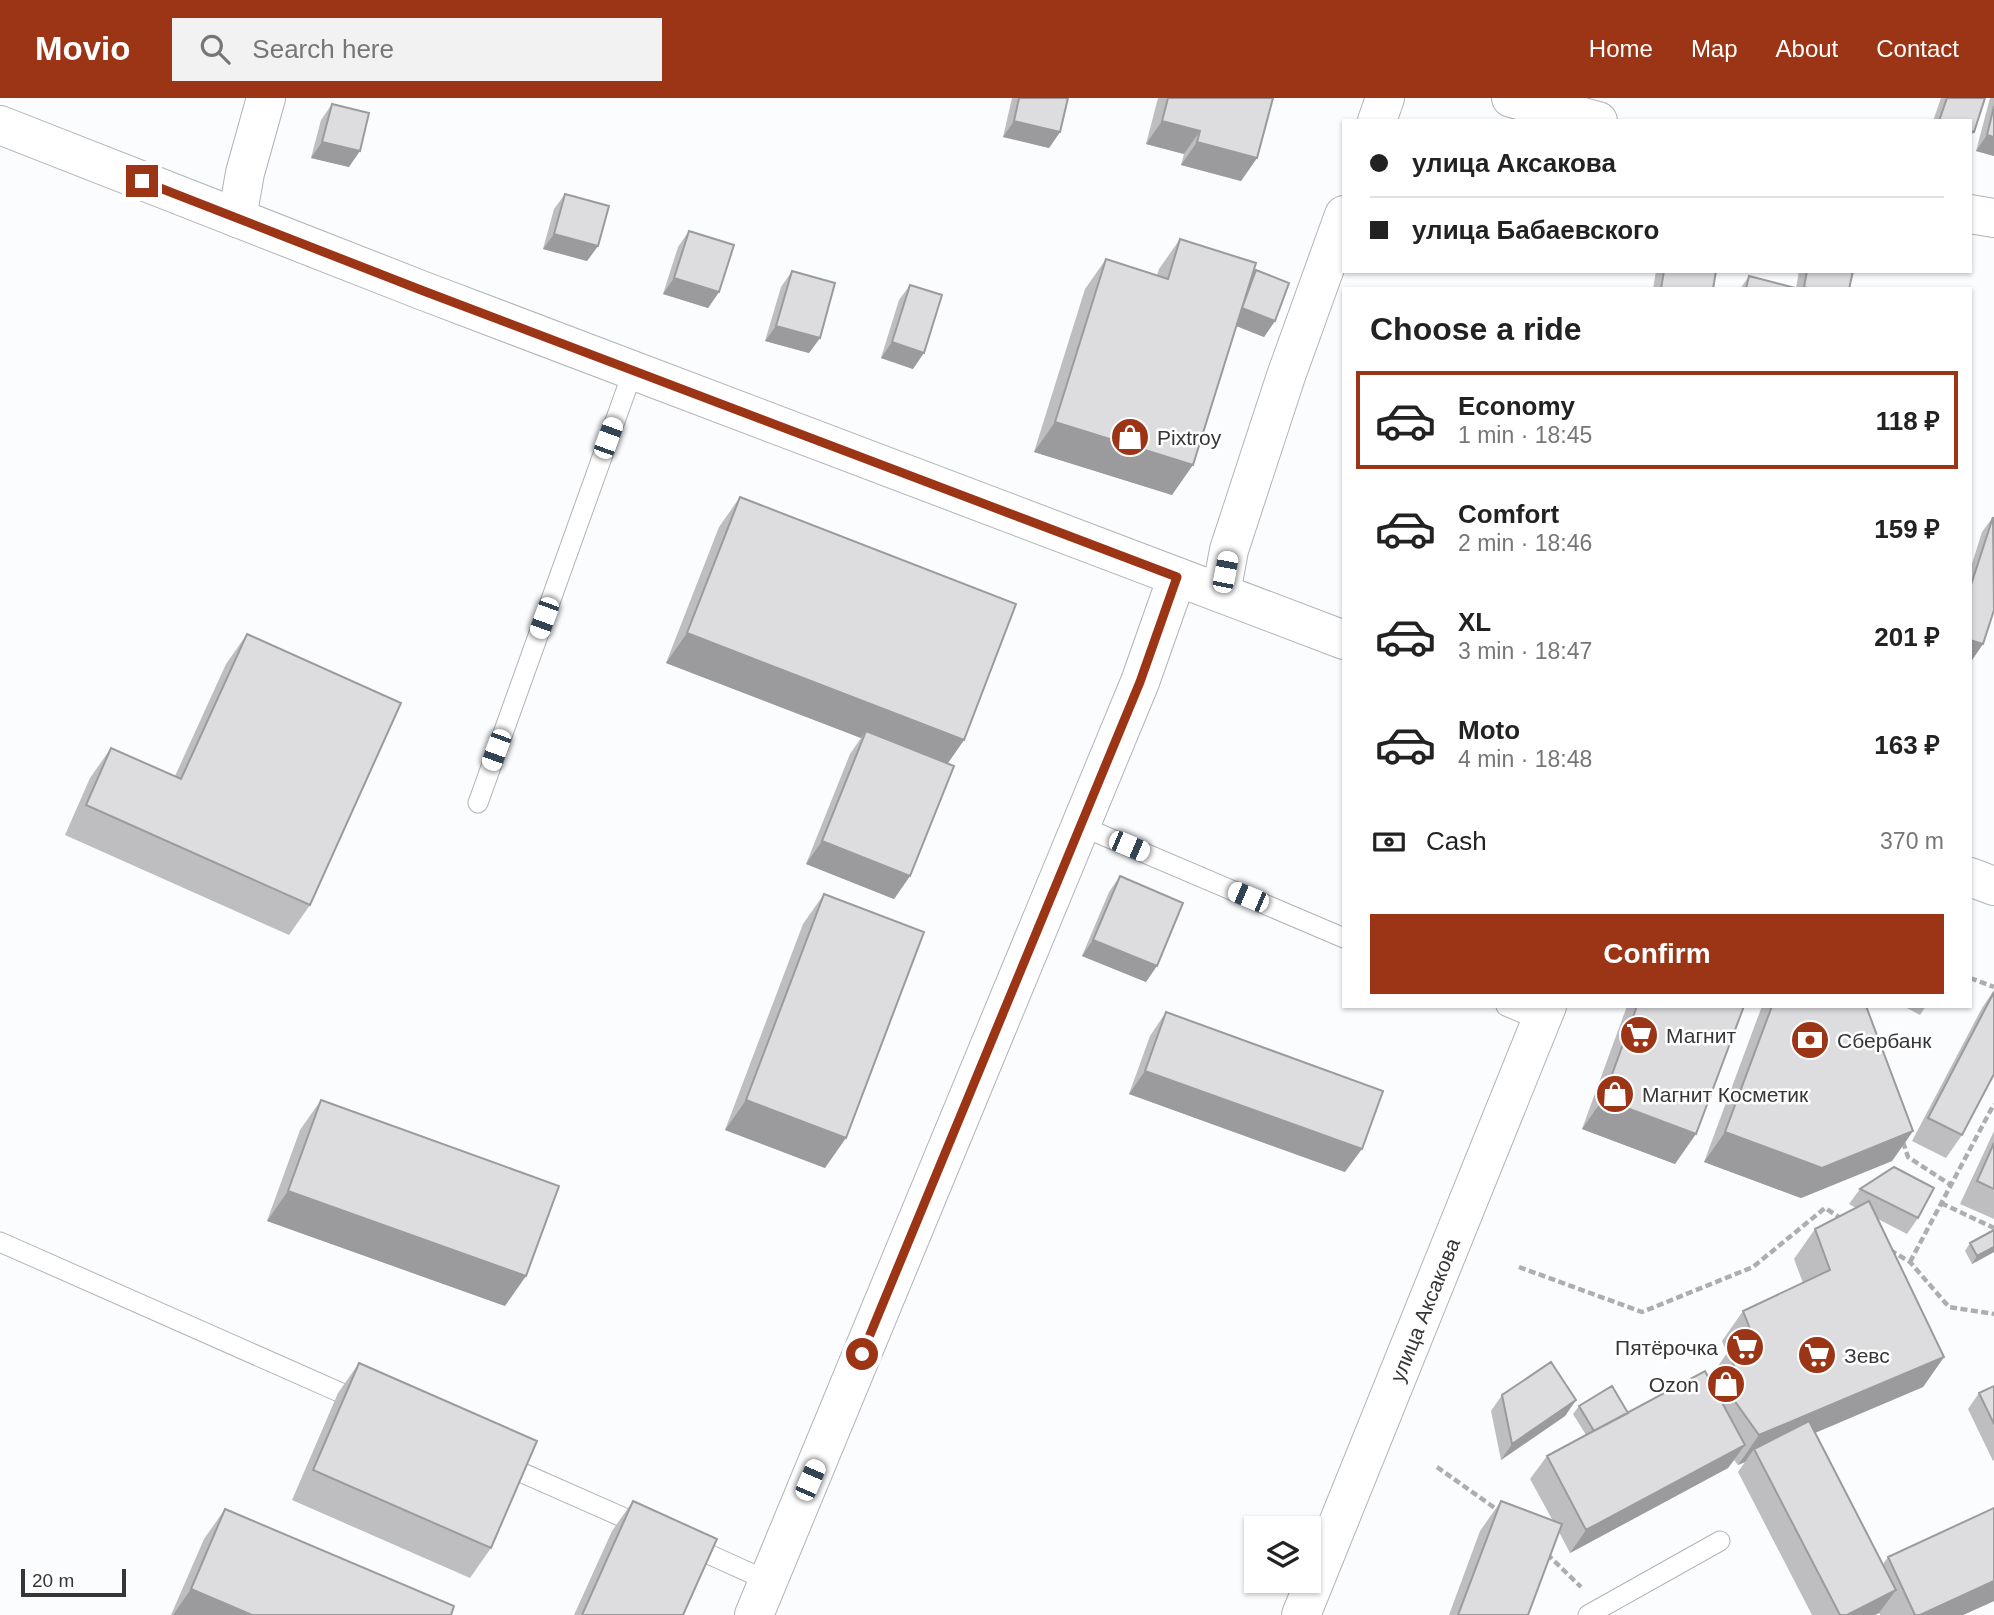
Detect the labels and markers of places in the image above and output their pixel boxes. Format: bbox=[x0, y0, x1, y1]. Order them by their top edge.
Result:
shop icon: Pixtroy bbox=[1109, 416, 1151, 458]
place label: Pixtroy bbox=[1157, 426, 1222, 449]
supermarket icon: Магнит bbox=[1618, 1014, 1660, 1056]
bank icon: Сбербанк bbox=[1789, 1019, 1831, 1061]
place label: Магнит bbox=[1666, 1024, 1736, 1047]
place label: Сбербанк bbox=[1837, 1029, 1932, 1052]
shop icon: Магнит Косметик bbox=[1594, 1073, 1636, 1115]
place label: Магнит Косметик bbox=[1642, 1083, 1809, 1106]
supermarket icon: Пятёрочка bbox=[1724, 1326, 1766, 1368]
supermarket icon: Зевс bbox=[1796, 1334, 1838, 1376]
place label: Пятёрочка bbox=[1615, 1336, 1718, 1359]
place label: Зевс bbox=[1844, 1344, 1890, 1367]
shop icon: Ozon bbox=[1705, 1363, 1747, 1405]
place label: Ozon bbox=[1649, 1373, 1699, 1396]

